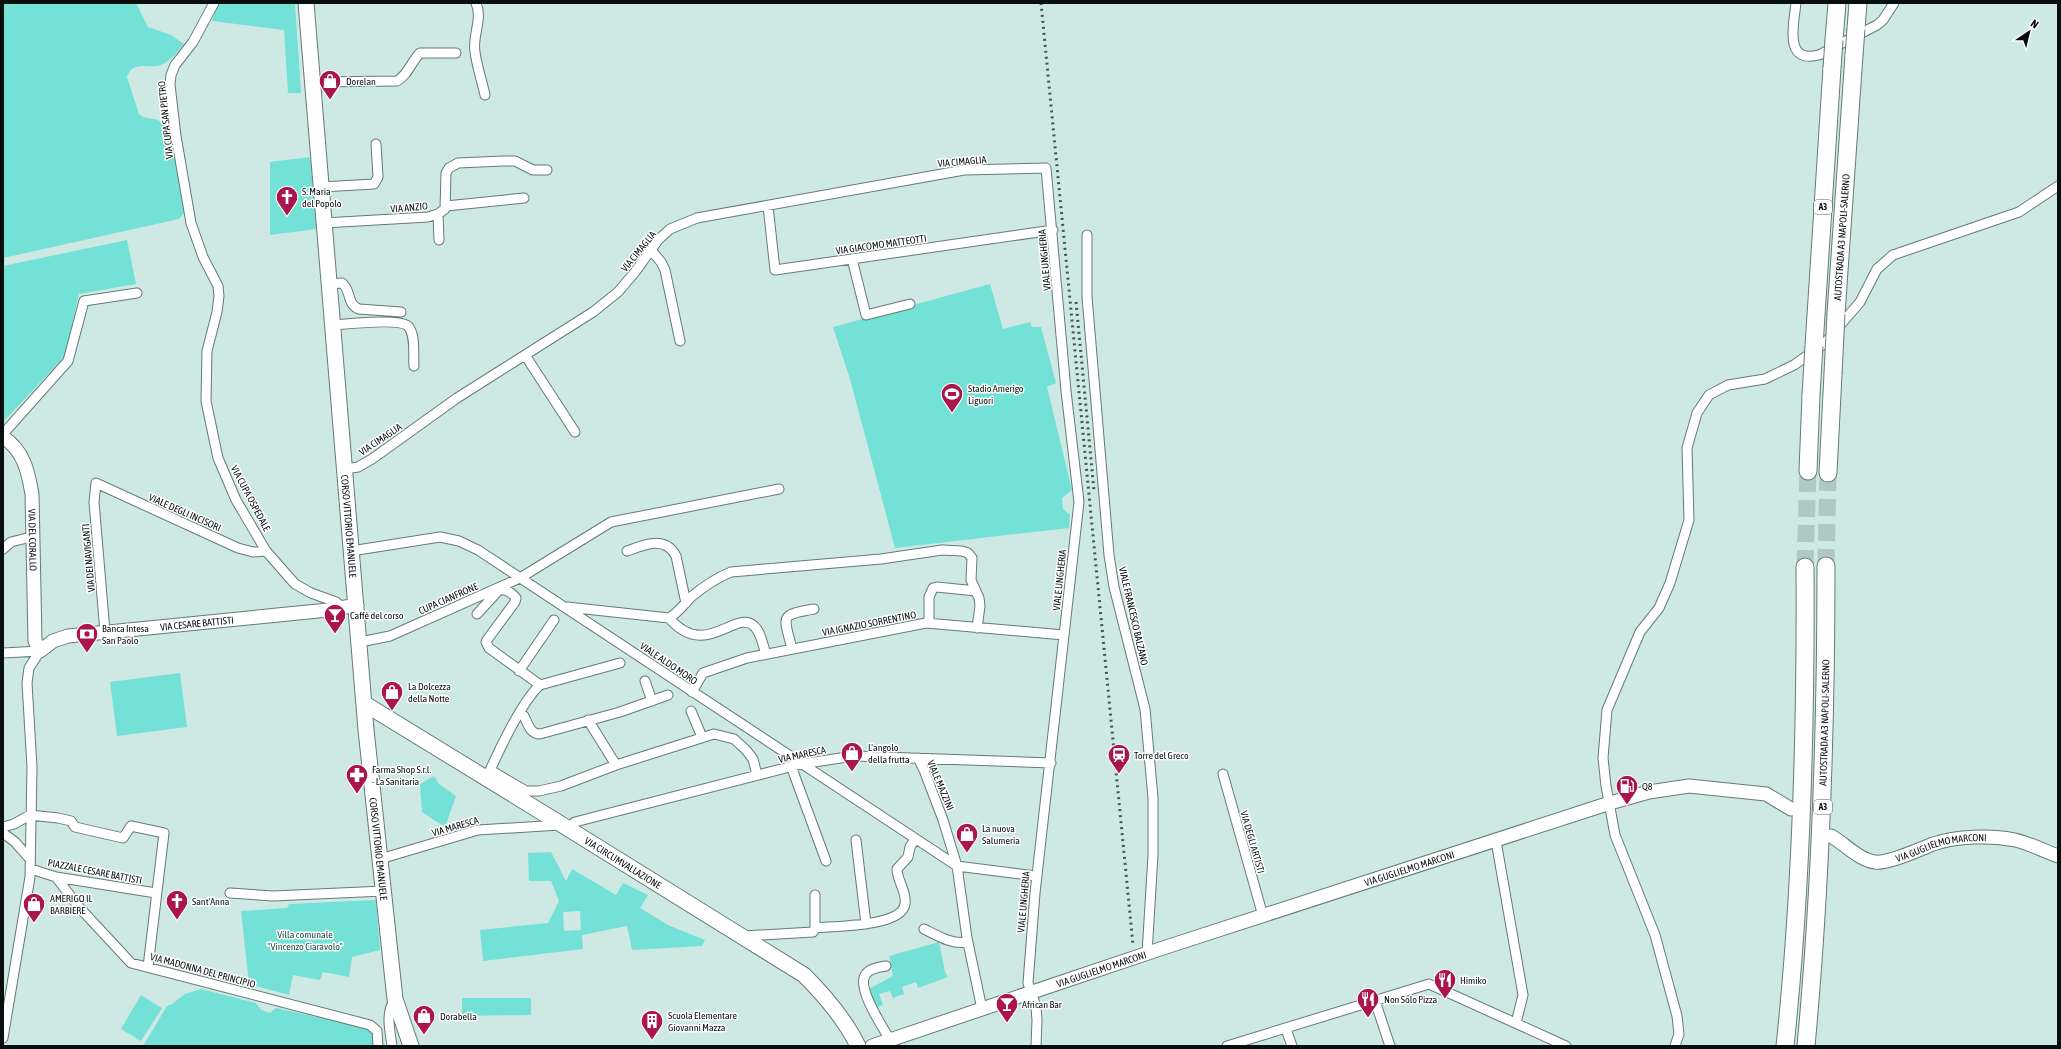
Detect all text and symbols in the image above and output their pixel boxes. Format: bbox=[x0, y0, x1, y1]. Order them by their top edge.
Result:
north arrow bbox=[2009, 12, 2049, 52]
text: N bbox=[2029, 17, 2041, 31]
shop icon: Dorelan bbox=[317, 68, 343, 101]
place label: Dorelan bbox=[346, 76, 376, 87]
street label: VIA CUPA SAN PIETRO bbox=[156, 80, 175, 159]
street label: VIA CIMAGLIA bbox=[937, 154, 987, 169]
street label: AUTOSTRADA A3 NAPOLI-SALERNO bbox=[1832, 173, 1852, 301]
church icon: S. Maria del Popolo bbox=[274, 184, 300, 217]
place label: S. Maria del Popolo bbox=[302, 186, 342, 209]
street label: VIA ANZIO bbox=[390, 200, 428, 215]
road number: A3 bbox=[1814, 200, 1832, 214]
street label: VIA CIMAGLIA bbox=[619, 229, 658, 274]
street label: VIALE UNGHERIA bbox=[1036, 229, 1053, 291]
street label: VIA GIACOMO MATTEOTTI bbox=[835, 233, 927, 256]
sports icon: Stadio Amerigo Liguori bbox=[939, 381, 965, 414]
place label: Stadio Amerigo Liguori bbox=[968, 383, 1024, 406]
street label: VIA CIMAGLIA bbox=[357, 421, 404, 458]
street label: VIA CUPA OSPEDALE bbox=[229, 464, 273, 534]
street label: CORSO VITTORIO EMANUELE bbox=[339, 474, 358, 579]
street label: VIALE DEGLI INCISORI bbox=[147, 492, 223, 533]
street label: VIA DEL CORALLO bbox=[26, 509, 39, 571]
street label: VIA DEI NAVIGANTI bbox=[80, 523, 97, 593]
street label: VIALE UNGHERIA bbox=[1051, 549, 1068, 611]
street label: VIALE FRANCESCO BALZANO bbox=[1117, 566, 1150, 667]
street label: CUPA CIANFRONE bbox=[417, 580, 480, 616]
bar icon: Caffè del corso bbox=[322, 602, 348, 635]
street label: VIA IGNAZIO SORRENTINO bbox=[821, 609, 917, 638]
place label: Caffè del corso bbox=[350, 610, 404, 621]
street label: VIA CESARE BATTISTI bbox=[160, 614, 234, 633]
bank icon: Banca Intesa San Paolo bbox=[74, 621, 100, 654]
place label: Banca Intesa San Paolo bbox=[102, 623, 149, 646]
street label: VIALE ALDO MORO bbox=[638, 640, 700, 687]
street label: AUTOSTRADA A3 NAPOLI-SALERNO bbox=[1817, 659, 1831, 786]
shop icon: La Dolcezza della Notte bbox=[379, 679, 405, 712]
place label: La Dolcezza della Notte bbox=[408, 681, 451, 704]
shop icon: L'angolo della frutta bbox=[839, 740, 865, 773]
place label: L'angolo della frutta bbox=[868, 742, 910, 765]
station icon: Torre del Greco bbox=[1106, 742, 1132, 775]
street label: VIA MARESCA bbox=[777, 744, 827, 765]
place label: Torre del Greco bbox=[1134, 750, 1189, 761]
street label: VIALE MAZZINI bbox=[925, 758, 956, 812]
pharmacy icon: Farma Shop S.r.l. - La Sanitaria bbox=[344, 762, 370, 795]
place label: Farma Shop S.r.l. - La Sanitaria bbox=[372, 764, 431, 787]
fuel station icon: Q8 bbox=[1614, 773, 1640, 806]
place label: Q8 bbox=[1642, 781, 1653, 792]
street label: CORSO VITTORIO EMANUELE bbox=[367, 797, 389, 902]
road number: A3 bbox=[1814, 800, 1832, 814]
street label: VIA DEGLI ARTISTI bbox=[1238, 810, 1267, 875]
street label: VIA MARESCA bbox=[430, 815, 480, 838]
shop icon: La nuova Salumeria bbox=[954, 821, 980, 854]
place label: La nuova Salumeria bbox=[982, 823, 1020, 846]
street label: VIA GUGLIELMO MARCONI bbox=[1894, 832, 1987, 864]
street label: VIA CIRCUMVALLAZIONE bbox=[583, 835, 664, 891]
street label: VIA GUGLIELMO MARCONI bbox=[1363, 849, 1456, 888]
street label: PIAZZALE CESARE BATTISTI bbox=[47, 857, 143, 886]
street label: VIALE UNGHERIA bbox=[1015, 871, 1032, 933]
church icon: Sant'Anna bbox=[164, 888, 190, 921]
shop icon: AMERIGO IL BARBIERE bbox=[21, 891, 47, 924]
place label: AMERIGO IL BARBIERE bbox=[50, 893, 92, 916]
place label: Sant'Anna bbox=[192, 896, 230, 907]
park label: Villa comunale "Vincenzo Ciaravolo" bbox=[267, 929, 343, 952]
street label: VIA GUGLIELMO MARCONI bbox=[1055, 949, 1148, 989]
street label: VIA MADONNA DEL PRINCIPIO bbox=[149, 951, 257, 990]
restaurant icon: Himiko bbox=[1432, 967, 1458, 1000]
place label: Himiko bbox=[1460, 975, 1487, 986]
restaurant icon: Non Solo Pizza bbox=[1355, 986, 1381, 1019]
bar icon: African Bar bbox=[994, 991, 1020, 1024]
place label: Non Solo Pizza bbox=[1384, 994, 1438, 1005]
place label: African Bar bbox=[1022, 999, 1063, 1010]
shop icon: Dorabella bbox=[411, 1003, 437, 1036]
building icon: Scuola Elementare Giovanni Mazza bbox=[639, 1008, 665, 1041]
place label: Scuola Elementare Giovanni Mazza bbox=[668, 1010, 738, 1033]
place label: Dorabella bbox=[440, 1011, 477, 1022]

